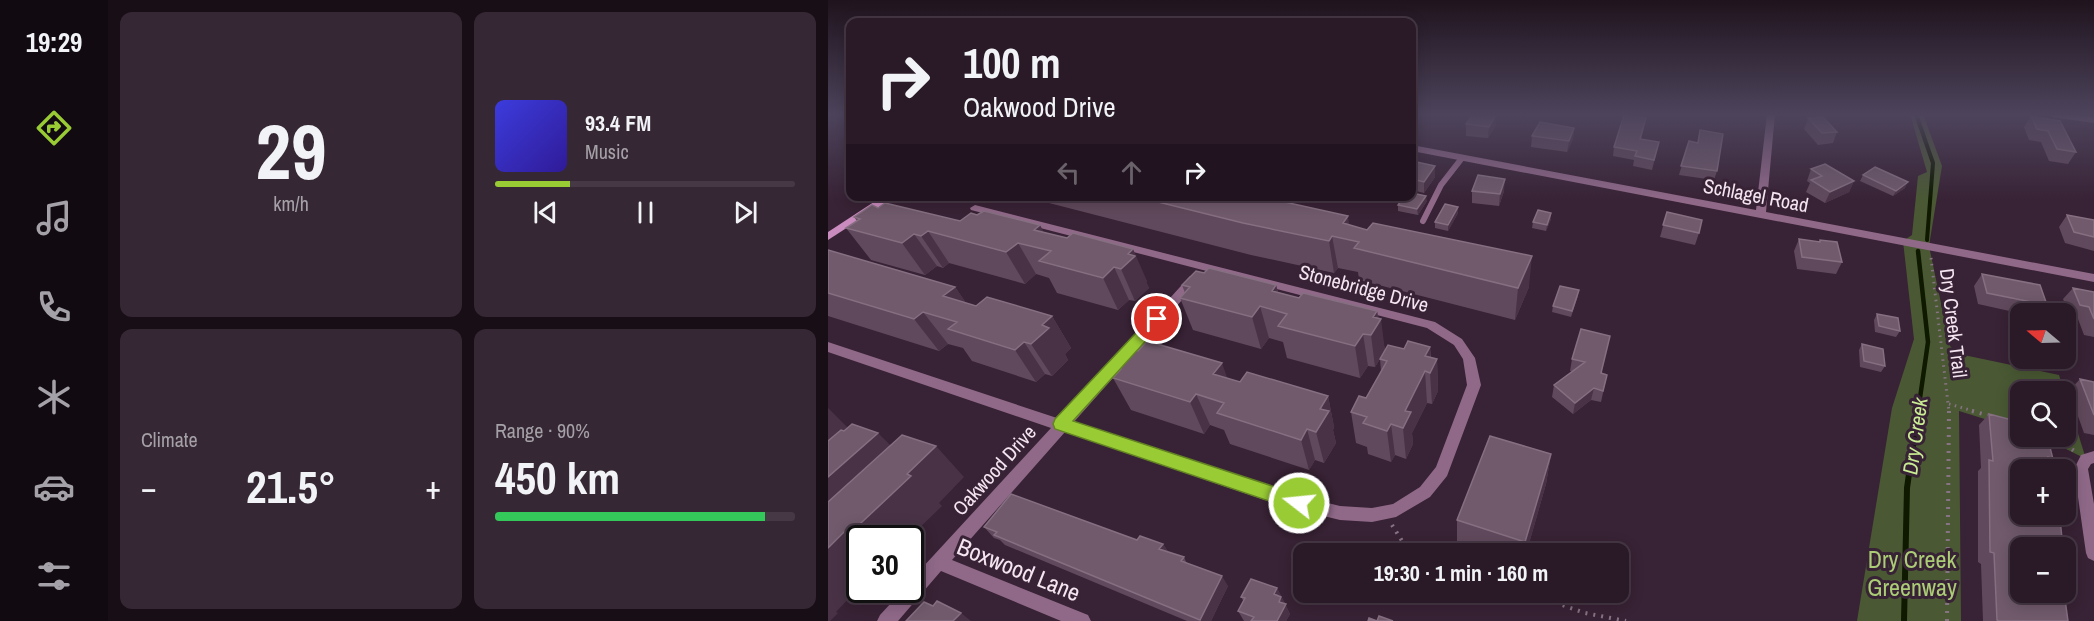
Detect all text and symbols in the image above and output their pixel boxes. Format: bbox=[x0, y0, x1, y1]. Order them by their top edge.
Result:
text: 19:29 bbox=[26, 24, 82, 60]
text: 100 m bbox=[963, 35, 1061, 91]
icon: right bbox=[864, 42, 942, 120]
text: Oakwood Drive bbox=[963, 89, 1116, 125]
text: 29 bbox=[255, 98, 327, 203]
icon: directions bbox=[33, 107, 75, 149]
text: 93.4 FM bbox=[585, 108, 651, 138]
text: Music bbox=[585, 138, 629, 165]
icon: left bbox=[1052, 156, 1085, 189]
icon: ahead bbox=[1115, 156, 1148, 189]
icon: right bbox=[1178, 156, 1211, 189]
street label: Schlagel Road bbox=[1701, 172, 1811, 218]
text: km/h bbox=[273, 190, 309, 217]
icon: previous bbox=[529, 196, 562, 229]
icon: pause bbox=[629, 196, 662, 229]
icon: next bbox=[729, 196, 762, 229]
icon: music bbox=[33, 197, 75, 239]
street label: Stonebridge Drive bbox=[1296, 258, 1432, 318]
street label: Dry Creek Trail bbox=[1934, 267, 1974, 379]
icon: phone bbox=[33, 286, 75, 328]
pin bbox=[1131, 293, 1182, 344]
icon: arrive bbox=[1140, 302, 1173, 335]
north arrow bbox=[2010, 303, 2076, 369]
map controls bbox=[2010, 303, 2076, 603]
icon: climate bbox=[33, 376, 75, 418]
button: search bbox=[2010, 381, 2076, 447]
water label: Dry Creek bbox=[1895, 394, 1935, 476]
text: Range · 90% bbox=[495, 417, 590, 444]
street label: Oakwood Drive bbox=[946, 419, 1042, 521]
text: Climate bbox=[141, 426, 198, 453]
text: 450 km bbox=[495, 447, 620, 508]
text: 21.5° bbox=[246, 456, 336, 517]
button: + bbox=[2010, 459, 2076, 525]
text: − bbox=[141, 465, 157, 509]
text: + bbox=[425, 465, 441, 509]
icon: car bbox=[33, 466, 75, 508]
position arrow bbox=[1267, 471, 1331, 535]
speed limit sign: 30 bbox=[846, 525, 924, 603]
street label: Boxwood Lane bbox=[953, 530, 1085, 608]
button: − bbox=[2010, 537, 2076, 603]
park label: Dry Creek Greenway bbox=[1867, 543, 1957, 603]
icon: filters bbox=[33, 555, 75, 597]
text: 19:30 · 1 min · 160 m bbox=[1374, 558, 1548, 588]

